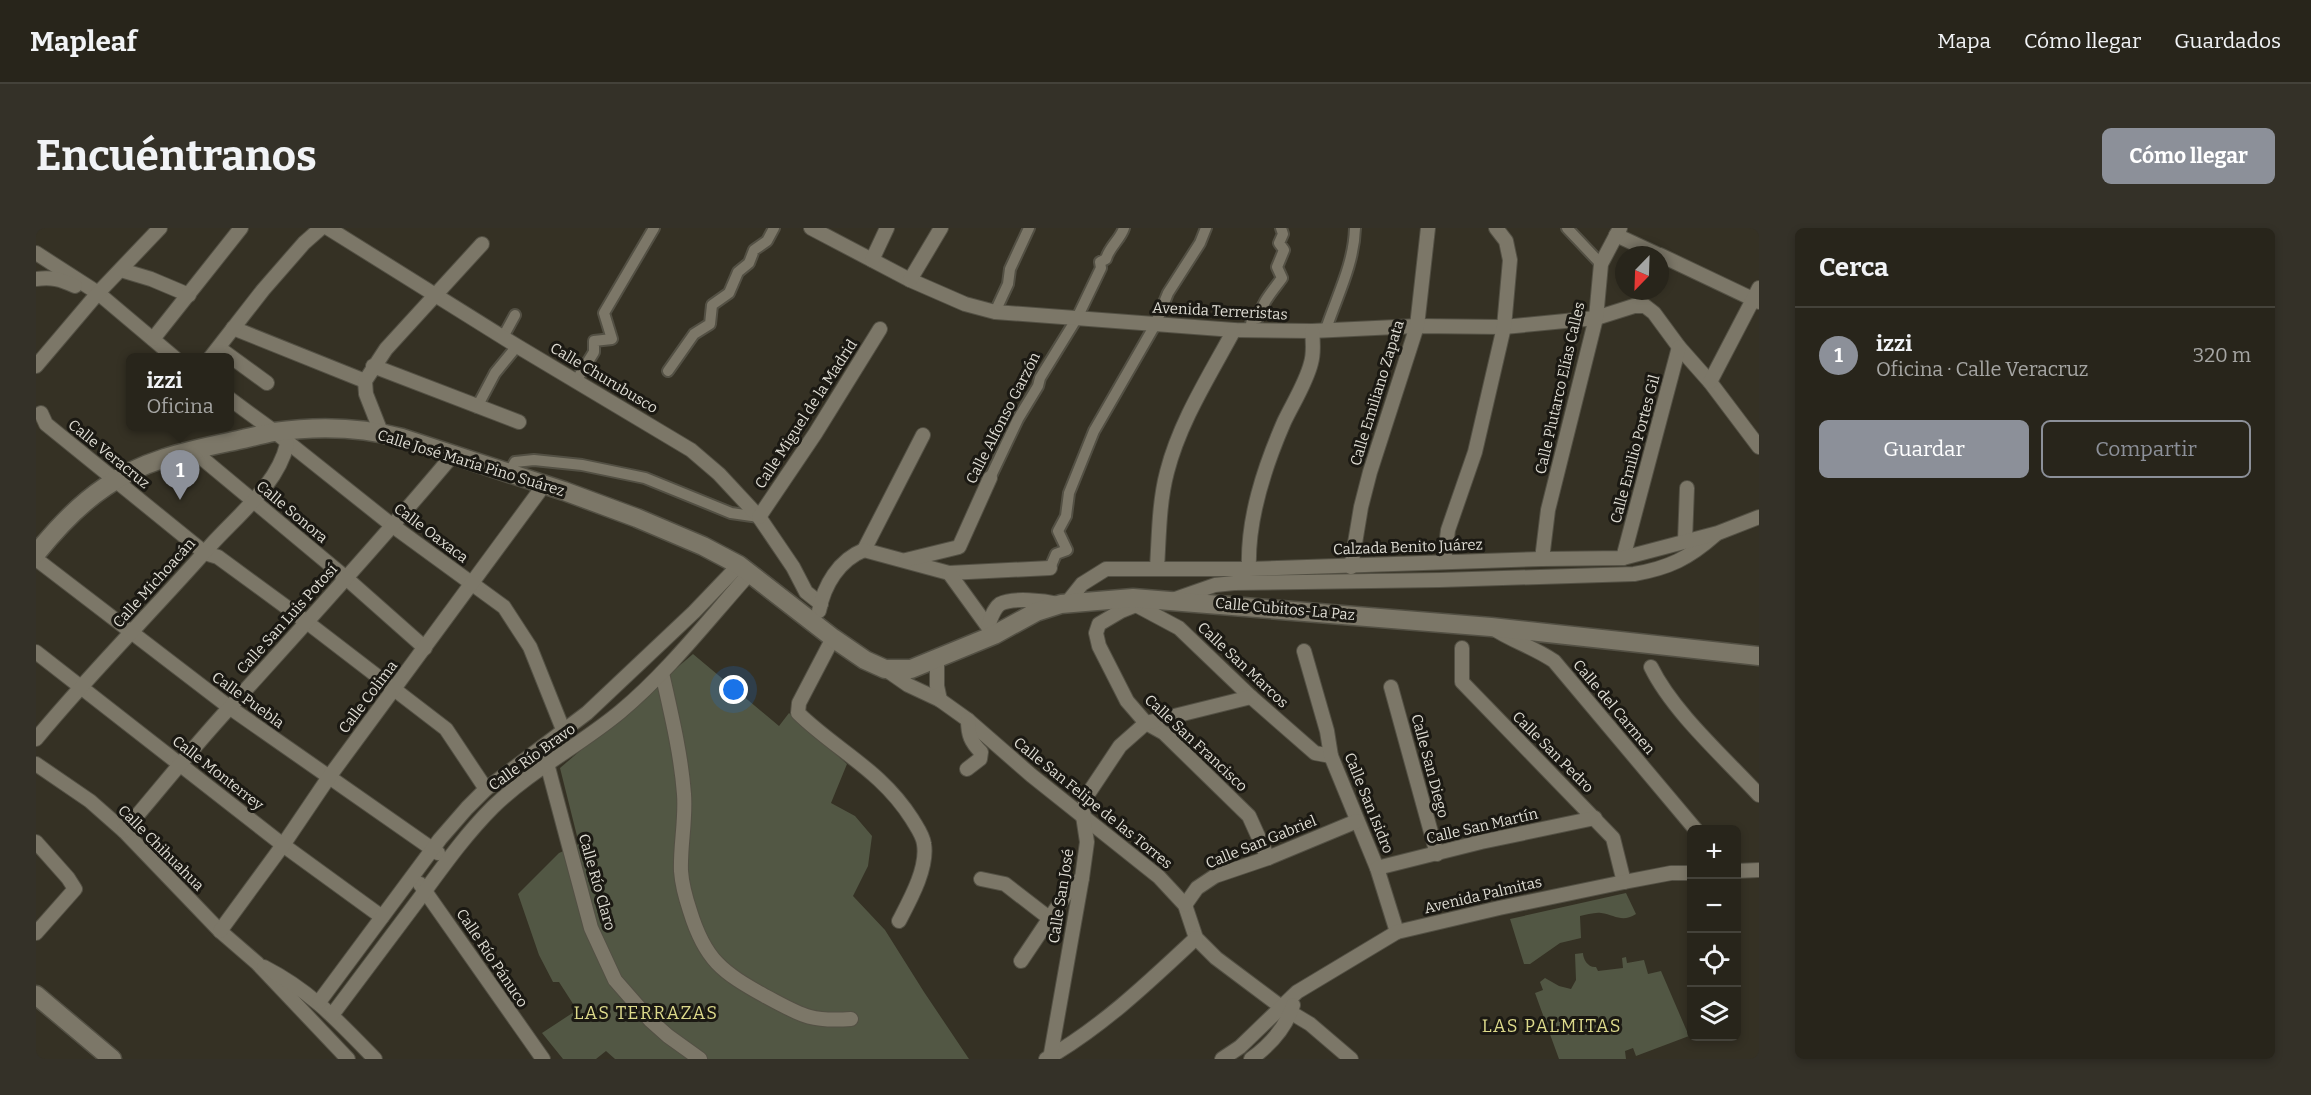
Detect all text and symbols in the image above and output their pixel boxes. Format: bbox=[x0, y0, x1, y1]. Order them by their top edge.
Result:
text: Mapleaf bbox=[30, 25, 137, 58]
text: Mapa bbox=[1937, 28, 1991, 54]
text: Cómo llegar bbox=[2024, 28, 2141, 54]
text: Guardados bbox=[2174, 28, 2281, 54]
button: Cómo llegar bbox=[2102, 128, 2275, 184]
text: Encuéntranos bbox=[36, 131, 317, 181]
north arrow bbox=[1615, 246, 1669, 300]
text: Cerca bbox=[1819, 252, 1889, 283]
street label: Avenida Terreristas bbox=[1152, 298, 1288, 324]
street label: Calle Plutarco Elías Calles bbox=[1531, 300, 1589, 476]
street label: Calle Emiliano Zapata bbox=[1346, 318, 1408, 468]
text: izzi bbox=[1876, 330, 1912, 357]
street label: Calle Miguel de la Madrid bbox=[751, 336, 861, 492]
street label: Calle Churubusco bbox=[547, 339, 661, 417]
text: 1 bbox=[1834, 343, 1843, 367]
text: 320 m bbox=[2193, 343, 2251, 367]
street label: Calle Alfonso Garzón bbox=[962, 349, 1044, 487]
popup bbox=[126, 353, 234, 431]
text: Oficina · Calle Veracruz bbox=[1876, 357, 2088, 381]
text: izzi bbox=[146, 367, 183, 394]
street label: Calle Emilio Portes Gil bbox=[1606, 373, 1664, 525]
text: Oficina bbox=[146, 394, 214, 418]
street label: Calle Veracruz bbox=[65, 416, 153, 492]
button: Guardar bbox=[1819, 420, 2029, 478]
button: Compartir bbox=[2041, 420, 2251, 478]
street label: Calle José María Pino Suárez bbox=[375, 426, 567, 500]
pin: 1 bbox=[160, 450, 200, 500]
street label: Calle Sonora bbox=[253, 477, 331, 547]
street label: Calle Oaxaca bbox=[390, 499, 472, 567]
street label: Calle Michoacán bbox=[109, 534, 199, 631]
street label: Calzada Benito Juárez bbox=[1333, 535, 1483, 559]
street label: Calle San Luis Potosí bbox=[233, 560, 341, 678]
street label: Calle Cubitos-La Paz bbox=[1214, 594, 1356, 624]
street label: Calle San Marcos bbox=[1194, 618, 1292, 712]
street label: Calle del Carmen bbox=[1569, 656, 1659, 758]
street label: Calle Colima bbox=[335, 657, 401, 737]
street label: Calle Puebla bbox=[208, 668, 288, 732]
your location bbox=[719, 675, 748, 704]
street label: Calle San Francisco bbox=[1141, 691, 1251, 795]
street label: Calle San Pedro bbox=[1509, 708, 1597, 796]
street label: Calle San Diego bbox=[1407, 712, 1453, 820]
street label: Calle Río Bravo bbox=[485, 720, 579, 794]
street label: Calle Monterrey bbox=[169, 732, 267, 814]
street label: Calle San Felipe de las Torres bbox=[1010, 733, 1176, 873]
street label: Calle San Isidro bbox=[1341, 750, 1397, 856]
street label: Calle Chihuahua bbox=[114, 801, 208, 895]
street label: Calle San Martín bbox=[1424, 804, 1540, 848]
street label: Calle San Gabriel bbox=[1203, 812, 1319, 872]
map controls bbox=[1687, 825, 1741, 1041]
button: + bbox=[1687, 825, 1741, 879]
street label: Calle Río Claro bbox=[575, 832, 619, 932]
street label: Calle San José bbox=[1045, 847, 1077, 945]
street label: Avenida Palmitas bbox=[1422, 873, 1544, 917]
button: − bbox=[1687, 879, 1741, 933]
street label: Calle Río Pánuco bbox=[452, 905, 532, 1011]
button: locate bbox=[1687, 933, 1741, 987]
button: layers bbox=[1687, 987, 1741, 1041]
district label: LAS TERRAZAS bbox=[573, 1002, 719, 1024]
district label: LAS PALMITAS bbox=[1482, 1015, 1622, 1037]

